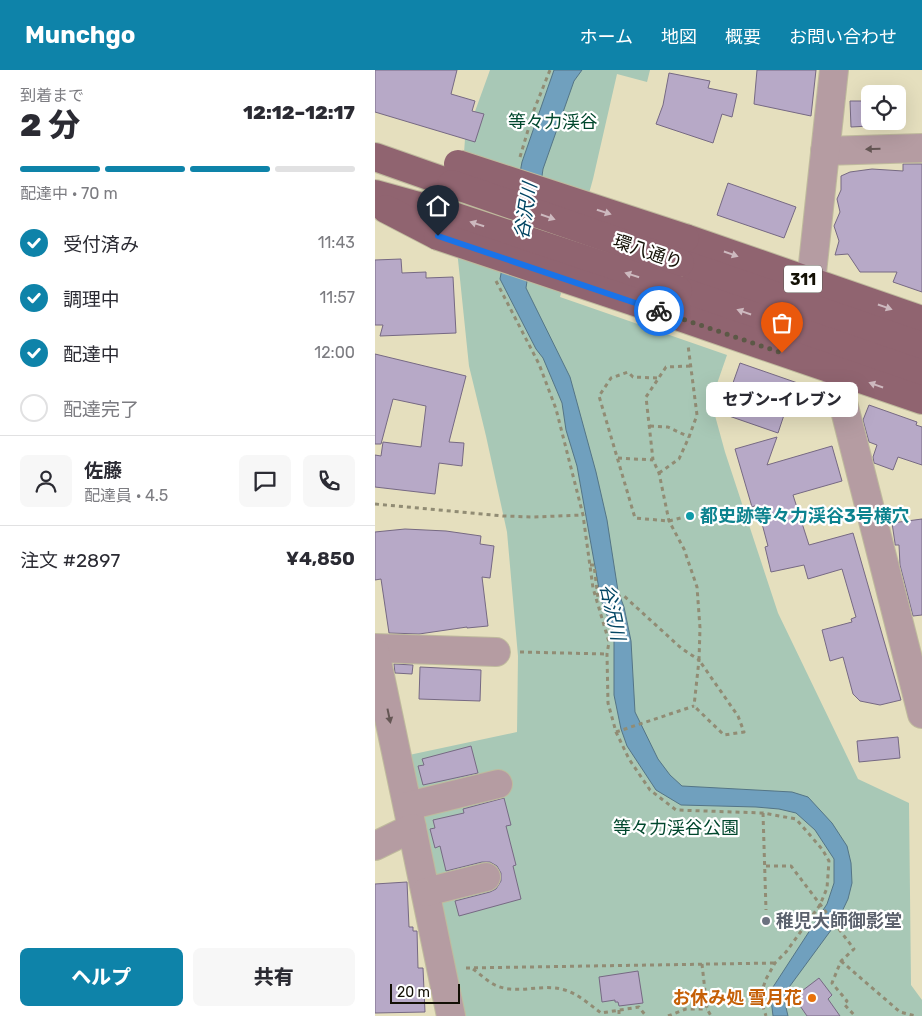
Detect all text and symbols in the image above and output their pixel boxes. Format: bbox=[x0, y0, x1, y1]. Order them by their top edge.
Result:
text: Munchgo bbox=[25, 21, 135, 49]
text: ホーム bbox=[580, 26, 633, 48]
text: 地図 bbox=[661, 26, 697, 48]
text: 概要 bbox=[725, 26, 761, 48]
text: お問い合わせ bbox=[789, 26, 897, 48]
map controls bbox=[861, 85, 906, 130]
button: locate bbox=[861, 85, 906, 130]
text: 到着まで bbox=[20, 86, 84, 105]
text: 12:12–12:17 bbox=[243, 101, 355, 124]
text: 2 分 bbox=[20, 106, 80, 144]
park label: 等々力渓谷 bbox=[508, 111, 598, 133]
one-way arrow bbox=[865, 146, 881, 154]
water label: 谷沢川 bbox=[510, 179, 542, 241]
text: 配達中 · 70 m bbox=[20, 184, 118, 203]
pin bbox=[417, 185, 459, 236]
icon: home bbox=[424, 192, 452, 220]
one-way arrow bbox=[597, 208, 612, 216]
one-way arrow bbox=[541, 214, 556, 222]
one-way arrow bbox=[470, 220, 485, 228]
icon: check bbox=[20, 229, 48, 257]
street label: 環八通り bbox=[610, 230, 686, 274]
text: 受付済み bbox=[63, 233, 139, 256]
text: 11:43 bbox=[318, 233, 355, 252]
one-way arrow bbox=[724, 250, 739, 258]
road number: 311 bbox=[784, 265, 822, 292]
one-way arrow bbox=[624, 270, 639, 278]
icon: check bbox=[20, 284, 48, 312]
courier bbox=[634, 286, 684, 336]
text: 調理中 bbox=[63, 288, 120, 311]
text: 11:57 bbox=[319, 288, 355, 307]
icon: bike bbox=[645, 297, 673, 325]
pin bbox=[761, 302, 803, 353]
one-way arrow bbox=[877, 304, 892, 311]
one-way arrow bbox=[736, 308, 751, 316]
icon: bag bbox=[768, 309, 796, 337]
icon: check bbox=[20, 339, 48, 367]
text: 配達中 bbox=[63, 343, 120, 366]
text: 12:00 bbox=[314, 343, 355, 362]
one-way arrow bbox=[868, 380, 883, 388]
callout: セブン-イレブン bbox=[706, 383, 858, 418]
text: セブン-イレブン bbox=[722, 390, 842, 409]
text: 配達完了 bbox=[63, 398, 139, 421]
button: person bbox=[20, 455, 72, 507]
button: chat bbox=[239, 455, 291, 507]
button: phone bbox=[303, 455, 355, 507]
text: 佐藤 bbox=[84, 459, 122, 482]
text: 配達員 · 4.5 bbox=[84, 486, 168, 505]
place label: 都史跡等々力渓谷3号横穴 bbox=[700, 505, 910, 527]
marker: 都史跡等々力渓谷3号横穴 bbox=[684, 510, 696, 522]
text: ¥4,850 bbox=[286, 547, 355, 570]
text: 注文 #2897 bbox=[20, 549, 120, 572]
water label: 谷沢川 bbox=[595, 582, 630, 644]
one-way arrow bbox=[385, 709, 393, 724]
park label: 等々力渓谷公園 bbox=[613, 817, 739, 839]
place label: 稚児大師御影堂 bbox=[776, 910, 902, 932]
marker: 稚児大師御影堂 bbox=[760, 915, 772, 927]
button: ヘルプ bbox=[20, 948, 183, 1006]
button: 共有 bbox=[193, 948, 355, 1006]
scale bar bbox=[390, 981, 460, 1004]
text: 20 m bbox=[397, 984, 430, 1001]
place label: お休み処 雪月花 bbox=[672, 987, 802, 1009]
marker: お休み処 雪月花 bbox=[806, 992, 818, 1004]

